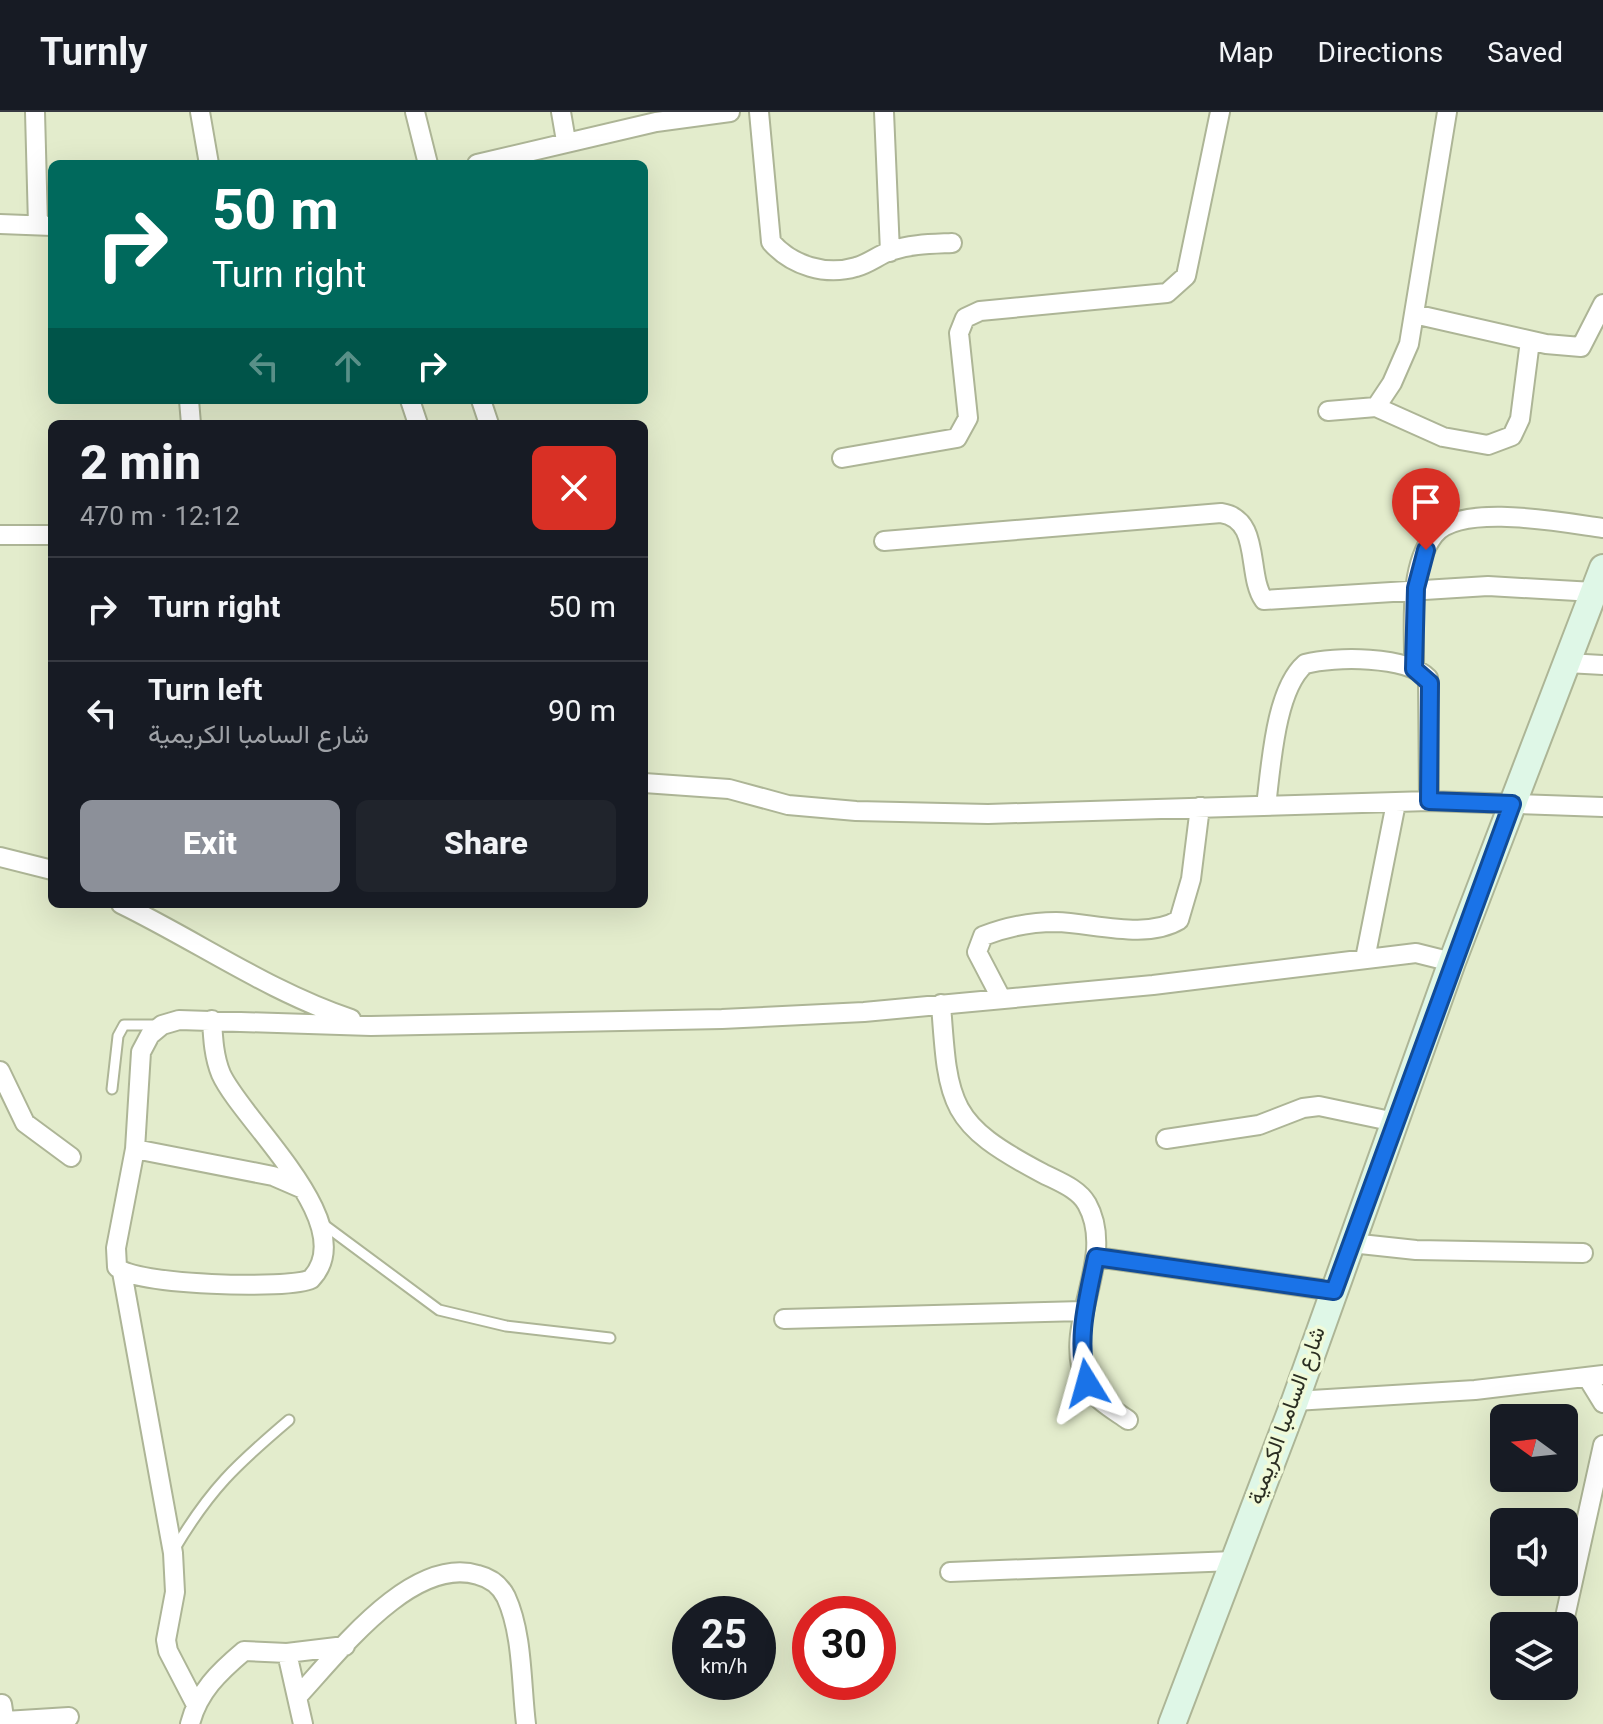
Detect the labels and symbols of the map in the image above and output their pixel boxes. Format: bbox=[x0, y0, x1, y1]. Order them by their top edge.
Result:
pin bbox=[1392, 468, 1460, 550]
street label: شارع السامبا الكريمية bbox=[1240, 1322, 1336, 1510]
position arrow bbox=[1045, 1341, 1129, 1425]
north arrow bbox=[1490, 1404, 1578, 1492]
speed limit sign: 30 bbox=[792, 1596, 896, 1700]

